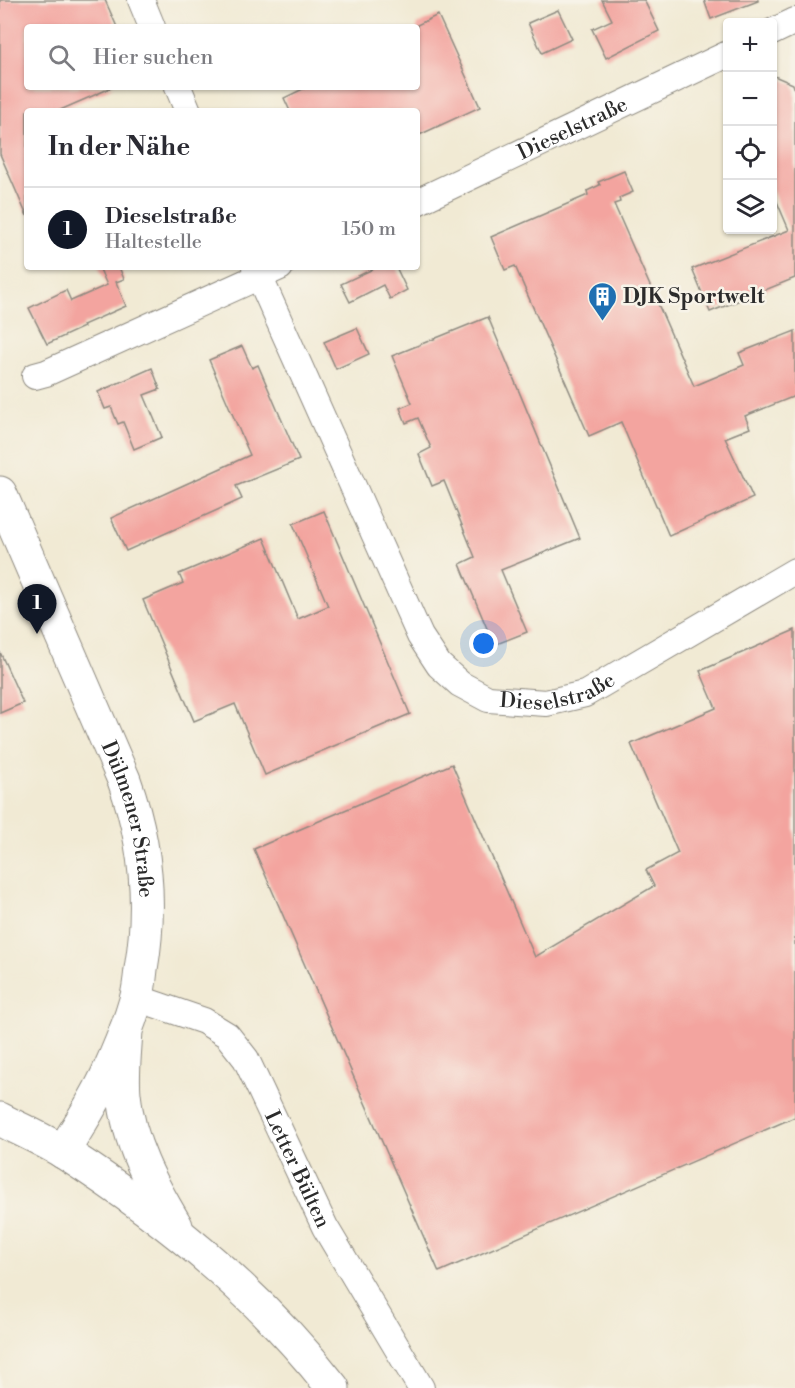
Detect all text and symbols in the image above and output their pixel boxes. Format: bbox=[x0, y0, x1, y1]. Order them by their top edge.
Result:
map controls bbox=[723, 18, 777, 234]
button: + bbox=[723, 18, 777, 72]
search box bbox=[24, 24, 420, 90]
icon: search bbox=[45, 41, 78, 74]
text: Hier suchen bbox=[93, 44, 213, 71]
button: − bbox=[723, 72, 777, 126]
street label: Dieselstraße bbox=[514, 92, 632, 166]
button: locate bbox=[723, 126, 777, 180]
text: In der Nähe bbox=[48, 131, 190, 163]
button: layers bbox=[723, 180, 777, 234]
text: Dieselstraße bbox=[105, 203, 237, 230]
text: 1 bbox=[63, 217, 72, 242]
text: 150 m bbox=[341, 217, 396, 242]
text: Haltestelle bbox=[105, 230, 202, 255]
building icon: DJK Sportwelt bbox=[586, 280, 618, 322]
place label: DJK Sportwelt bbox=[623, 284, 765, 310]
pin: 1 bbox=[18, 584, 57, 634]
your location bbox=[469, 629, 498, 658]
street label: Dieselstraße bbox=[499, 667, 620, 717]
street label: Dülmener Straße bbox=[95, 737, 158, 898]
street label: Letter Bülten bbox=[258, 1107, 336, 1233]

